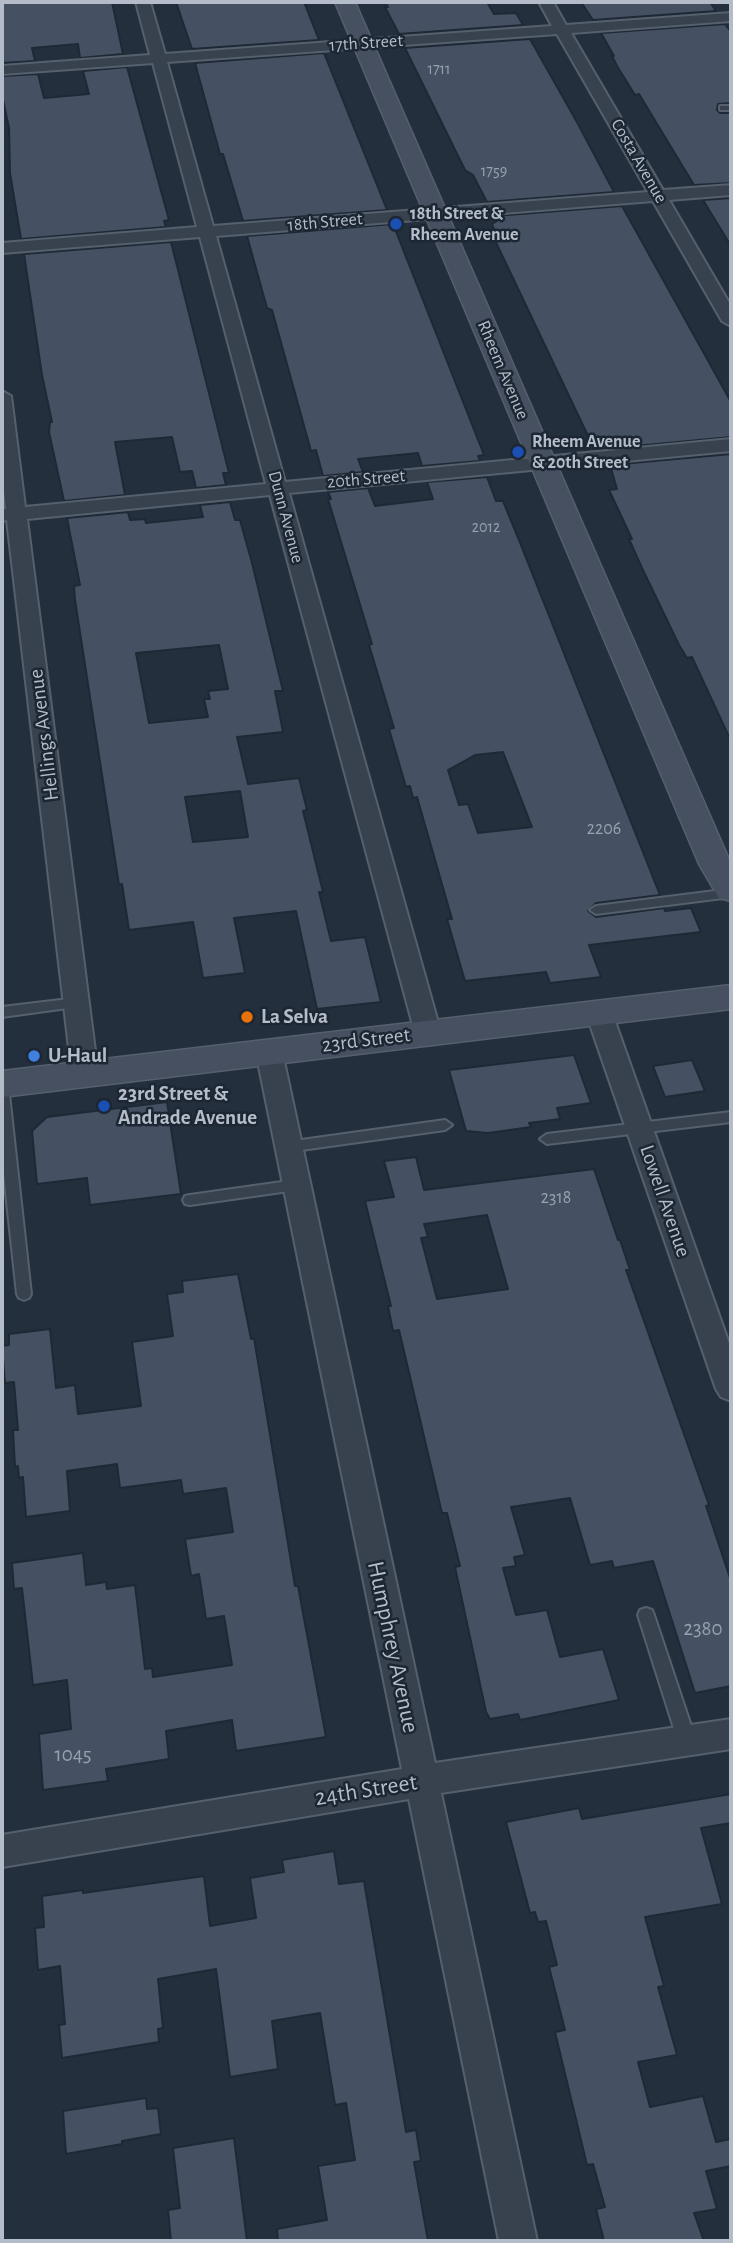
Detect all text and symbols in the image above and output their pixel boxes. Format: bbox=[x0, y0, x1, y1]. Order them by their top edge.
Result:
street label: 17th Street bbox=[328, 30, 404, 56]
house number: 1711 bbox=[427, 59, 451, 79]
street label: Costa Avenue bbox=[606, 115, 672, 207]
house number: 1759 bbox=[481, 161, 507, 181]
place label: 18th Street & Rheem Avenue bbox=[410, 203, 518, 246]
street label: 18th Street bbox=[287, 208, 363, 236]
marker: 18th Street & Rheem Avenue bbox=[388, 216, 404, 232]
street label: Rheem Avenue bbox=[472, 317, 534, 423]
place label: Rheem Avenue & 20th Street bbox=[532, 431, 640, 474]
marker: Rheem Avenue & 20th Street bbox=[510, 444, 526, 460]
street label: 20th Street bbox=[326, 465, 406, 493]
street label: Dunn Avenue bbox=[263, 469, 309, 565]
house number: 2012 bbox=[472, 517, 500, 537]
street label: Hellings Avenue bbox=[23, 668, 65, 802]
house number: 2206 bbox=[587, 818, 621, 840]
place label: La Selva bbox=[261, 1004, 328, 1030]
marker: La Selva bbox=[239, 1009, 255, 1025]
street label: 23rd Street bbox=[320, 1022, 412, 1058]
place label: U-Haul bbox=[48, 1043, 107, 1069]
marker: U-Haul bbox=[26, 1048, 42, 1064]
place label: 23rd Street & Andrade Avenue bbox=[118, 1081, 257, 1131]
marker: 23rd Street & Andrade Avenue bbox=[96, 1098, 112, 1114]
street label: Lowell Avenue bbox=[634, 1142, 696, 1260]
house number: 2318 bbox=[541, 1187, 571, 1209]
street label: Humphrey Avenue bbox=[361, 1559, 425, 1735]
house number: 2380 bbox=[683, 1616, 723, 1642]
house number: 1045 bbox=[54, 1742, 92, 1768]
street label: 24th Street bbox=[313, 1768, 419, 1812]

